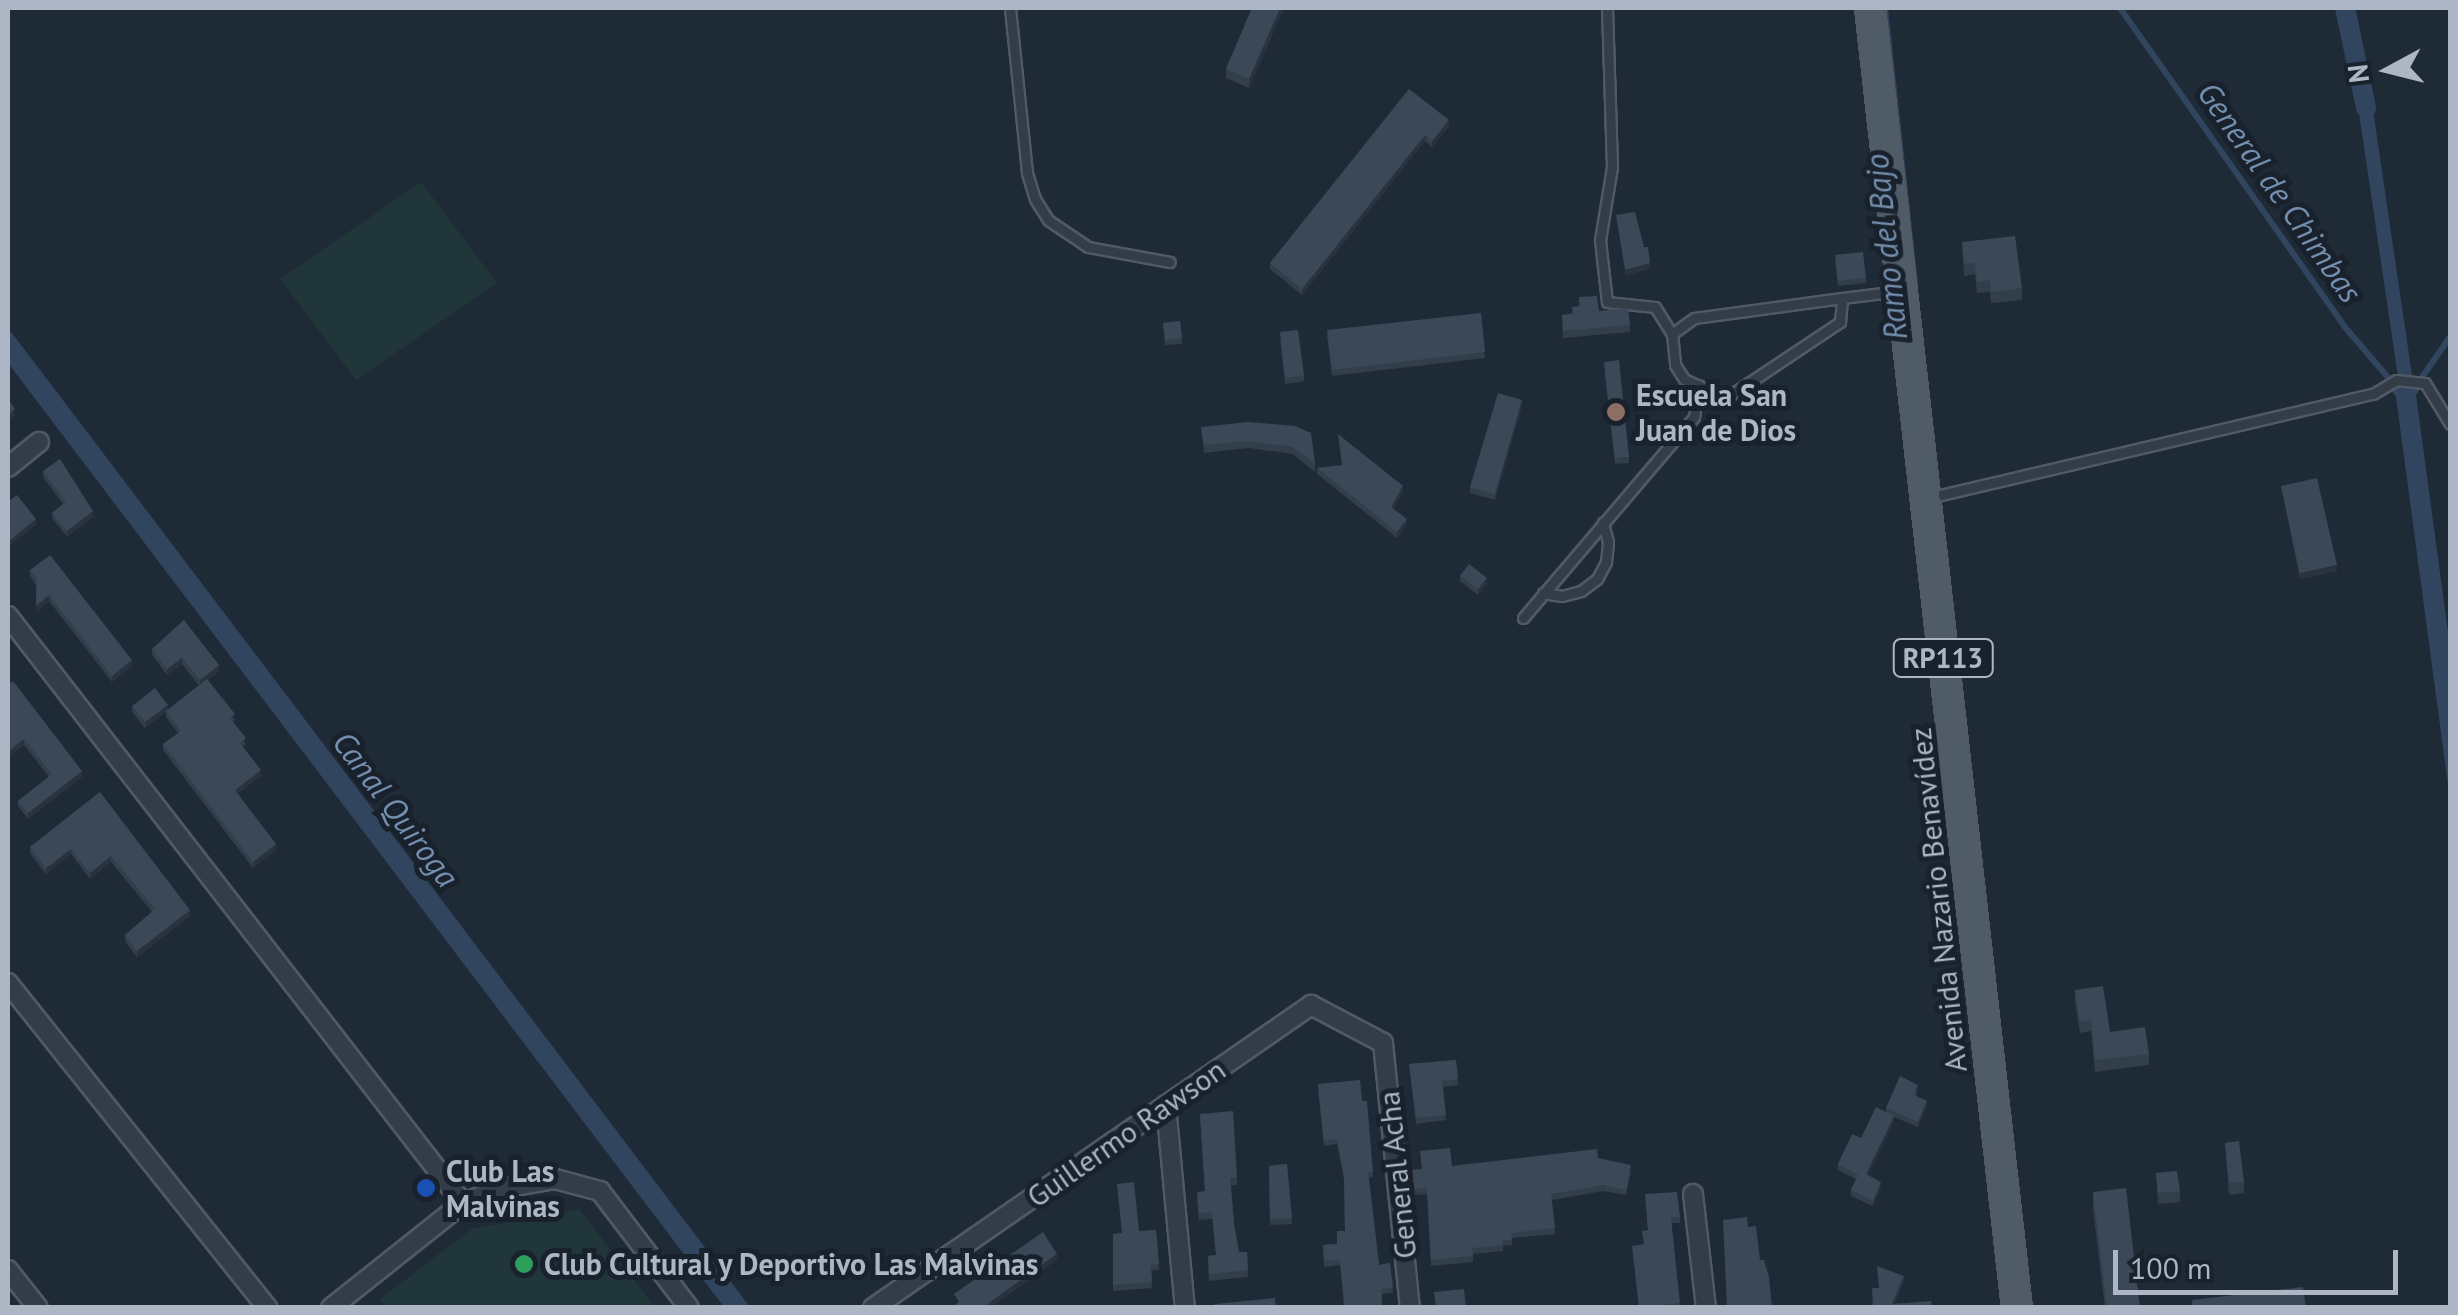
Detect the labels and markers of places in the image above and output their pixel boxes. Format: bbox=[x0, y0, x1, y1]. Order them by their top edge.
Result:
place label: Escuela San Juan de Dios bbox=[1636, 377, 1796, 448]
marker: Escuela San Juan de Dios bbox=[1605, 401, 1627, 423]
place label: Club Las Malvinas bbox=[446, 1153, 560, 1224]
marker: Club Las Malvinas bbox=[415, 1177, 437, 1199]
place label: Club Cultural y Deportivo Las Malvinas bbox=[544, 1246, 1040, 1282]
marker: Club Cultural y Deportivo Las Malvinas bbox=[513, 1253, 535, 1275]

